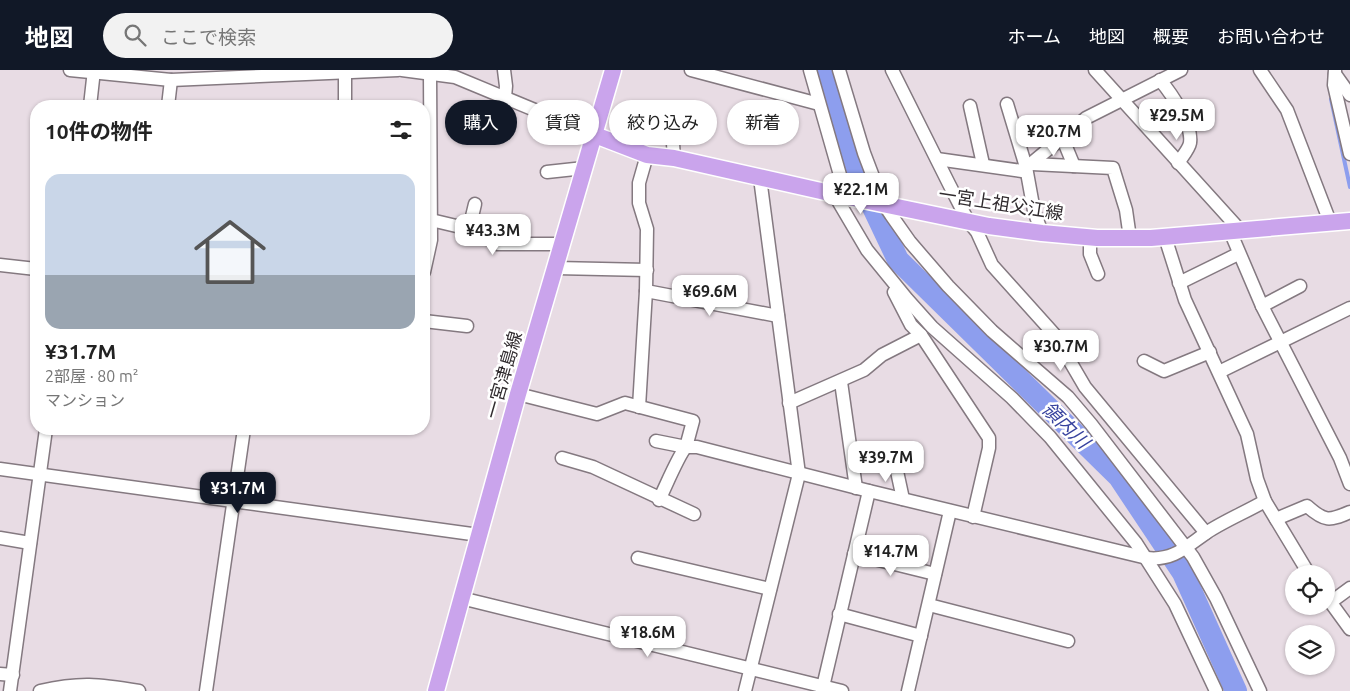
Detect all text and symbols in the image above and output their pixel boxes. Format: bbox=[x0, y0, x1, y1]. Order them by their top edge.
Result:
search box bbox=[103, 13, 453, 58]
icon: search bbox=[121, 21, 149, 49]
text: 地図 bbox=[25, 24, 73, 51]
text: ここで検索 bbox=[161, 26, 256, 48]
text: ホーム bbox=[1008, 26, 1061, 46]
text: 地図 bbox=[1089, 26, 1125, 46]
text: 概要 bbox=[1153, 26, 1189, 46]
text: お問い合わせ bbox=[1217, 26, 1325, 46]
pin: ¥29.5M bbox=[1136, 98, 1218, 141]
chip: 購入 bbox=[445, 100, 517, 145]
chip: 賃貸 bbox=[527, 100, 599, 145]
chip: 絞り込み bbox=[609, 100, 717, 145]
chip: 新着 bbox=[727, 100, 799, 145]
text: ¥29.5M bbox=[1150, 106, 1204, 124]
pin: ¥20.7M bbox=[1013, 114, 1095, 157]
icon: filters bbox=[387, 116, 415, 144]
text: 10件の物件 bbox=[45, 119, 153, 143]
text: ¥20.7M bbox=[1027, 122, 1081, 140]
pin: ¥22.1M bbox=[820, 172, 902, 215]
text: ¥22.1M bbox=[834, 180, 888, 198]
street label: 一宮上祖父江線 bbox=[937, 183, 1065, 223]
icon: home bbox=[185, 207, 275, 297]
pin: ¥43.3M bbox=[452, 214, 534, 256]
text: ¥43.3M bbox=[466, 221, 520, 239]
pin: ¥69.6M bbox=[669, 274, 751, 317]
text: ¥69.6M bbox=[683, 282, 737, 300]
street label: 一宮津島線 bbox=[481, 329, 525, 421]
pin: ¥30.7M bbox=[1020, 330, 1102, 372]
text: ¥30.7M bbox=[1034, 337, 1088, 355]
text: ¥31.7M bbox=[45, 339, 116, 363]
text: 2部屋 · 80 m² bbox=[45, 367, 139, 385]
text: マンション bbox=[45, 391, 125, 409]
water label: 領内川 bbox=[1038, 397, 1096, 454]
pin: ¥39.7M bbox=[845, 440, 927, 483]
text: ¥39.7M bbox=[859, 448, 913, 466]
pin: ¥31.7M bbox=[197, 472, 279, 514]
text: ¥31.7M bbox=[211, 479, 265, 497]
pin: ¥14.7M bbox=[850, 534, 932, 577]
text: ¥14.7M bbox=[864, 542, 918, 560]
map controls bbox=[1285, 565, 1335, 675]
button: locate bbox=[1285, 565, 1335, 615]
pin: ¥18.6M bbox=[607, 616, 689, 658]
text: ¥18.6M bbox=[621, 623, 675, 641]
button: layers bbox=[1285, 625, 1335, 675]

